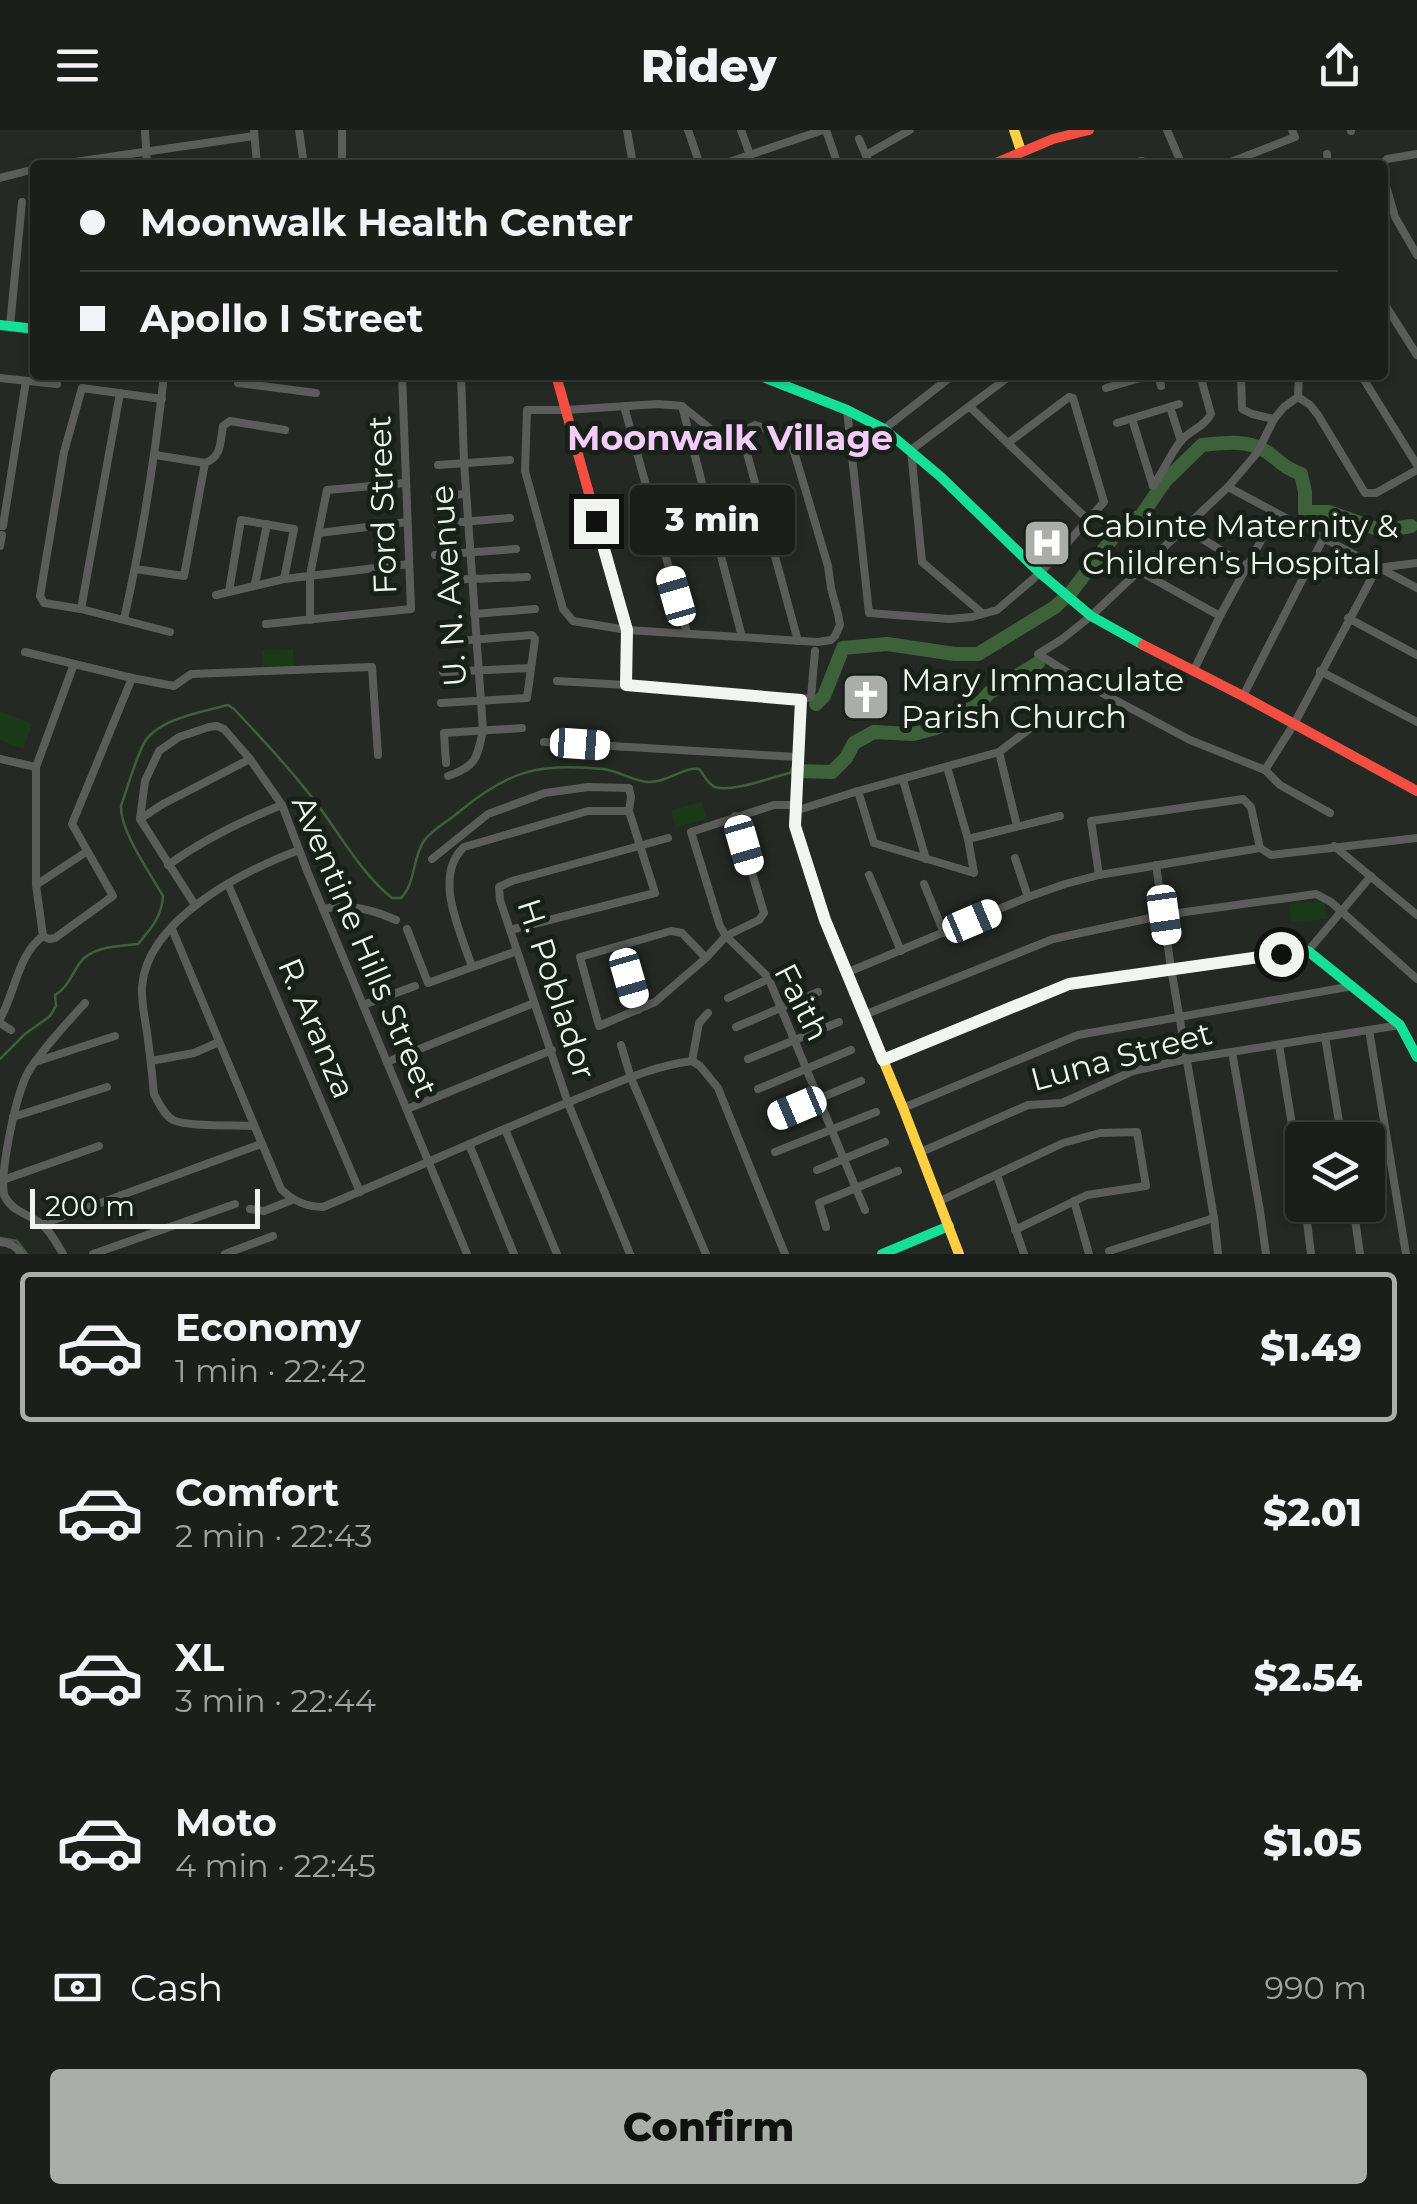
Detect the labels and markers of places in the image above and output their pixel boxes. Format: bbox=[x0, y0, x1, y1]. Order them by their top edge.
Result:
place label: Cabinte Maternity & Children's Hospital bbox=[1082, 506, 1398, 582]
hospital icon: Cabinte Maternity & Children's Hospital bbox=[1021, 517, 1073, 569]
place label: Mary Immaculate Parish Church bbox=[901, 660, 1184, 736]
church icon: Mary Immaculate Parish Church bbox=[840, 671, 892, 723]

